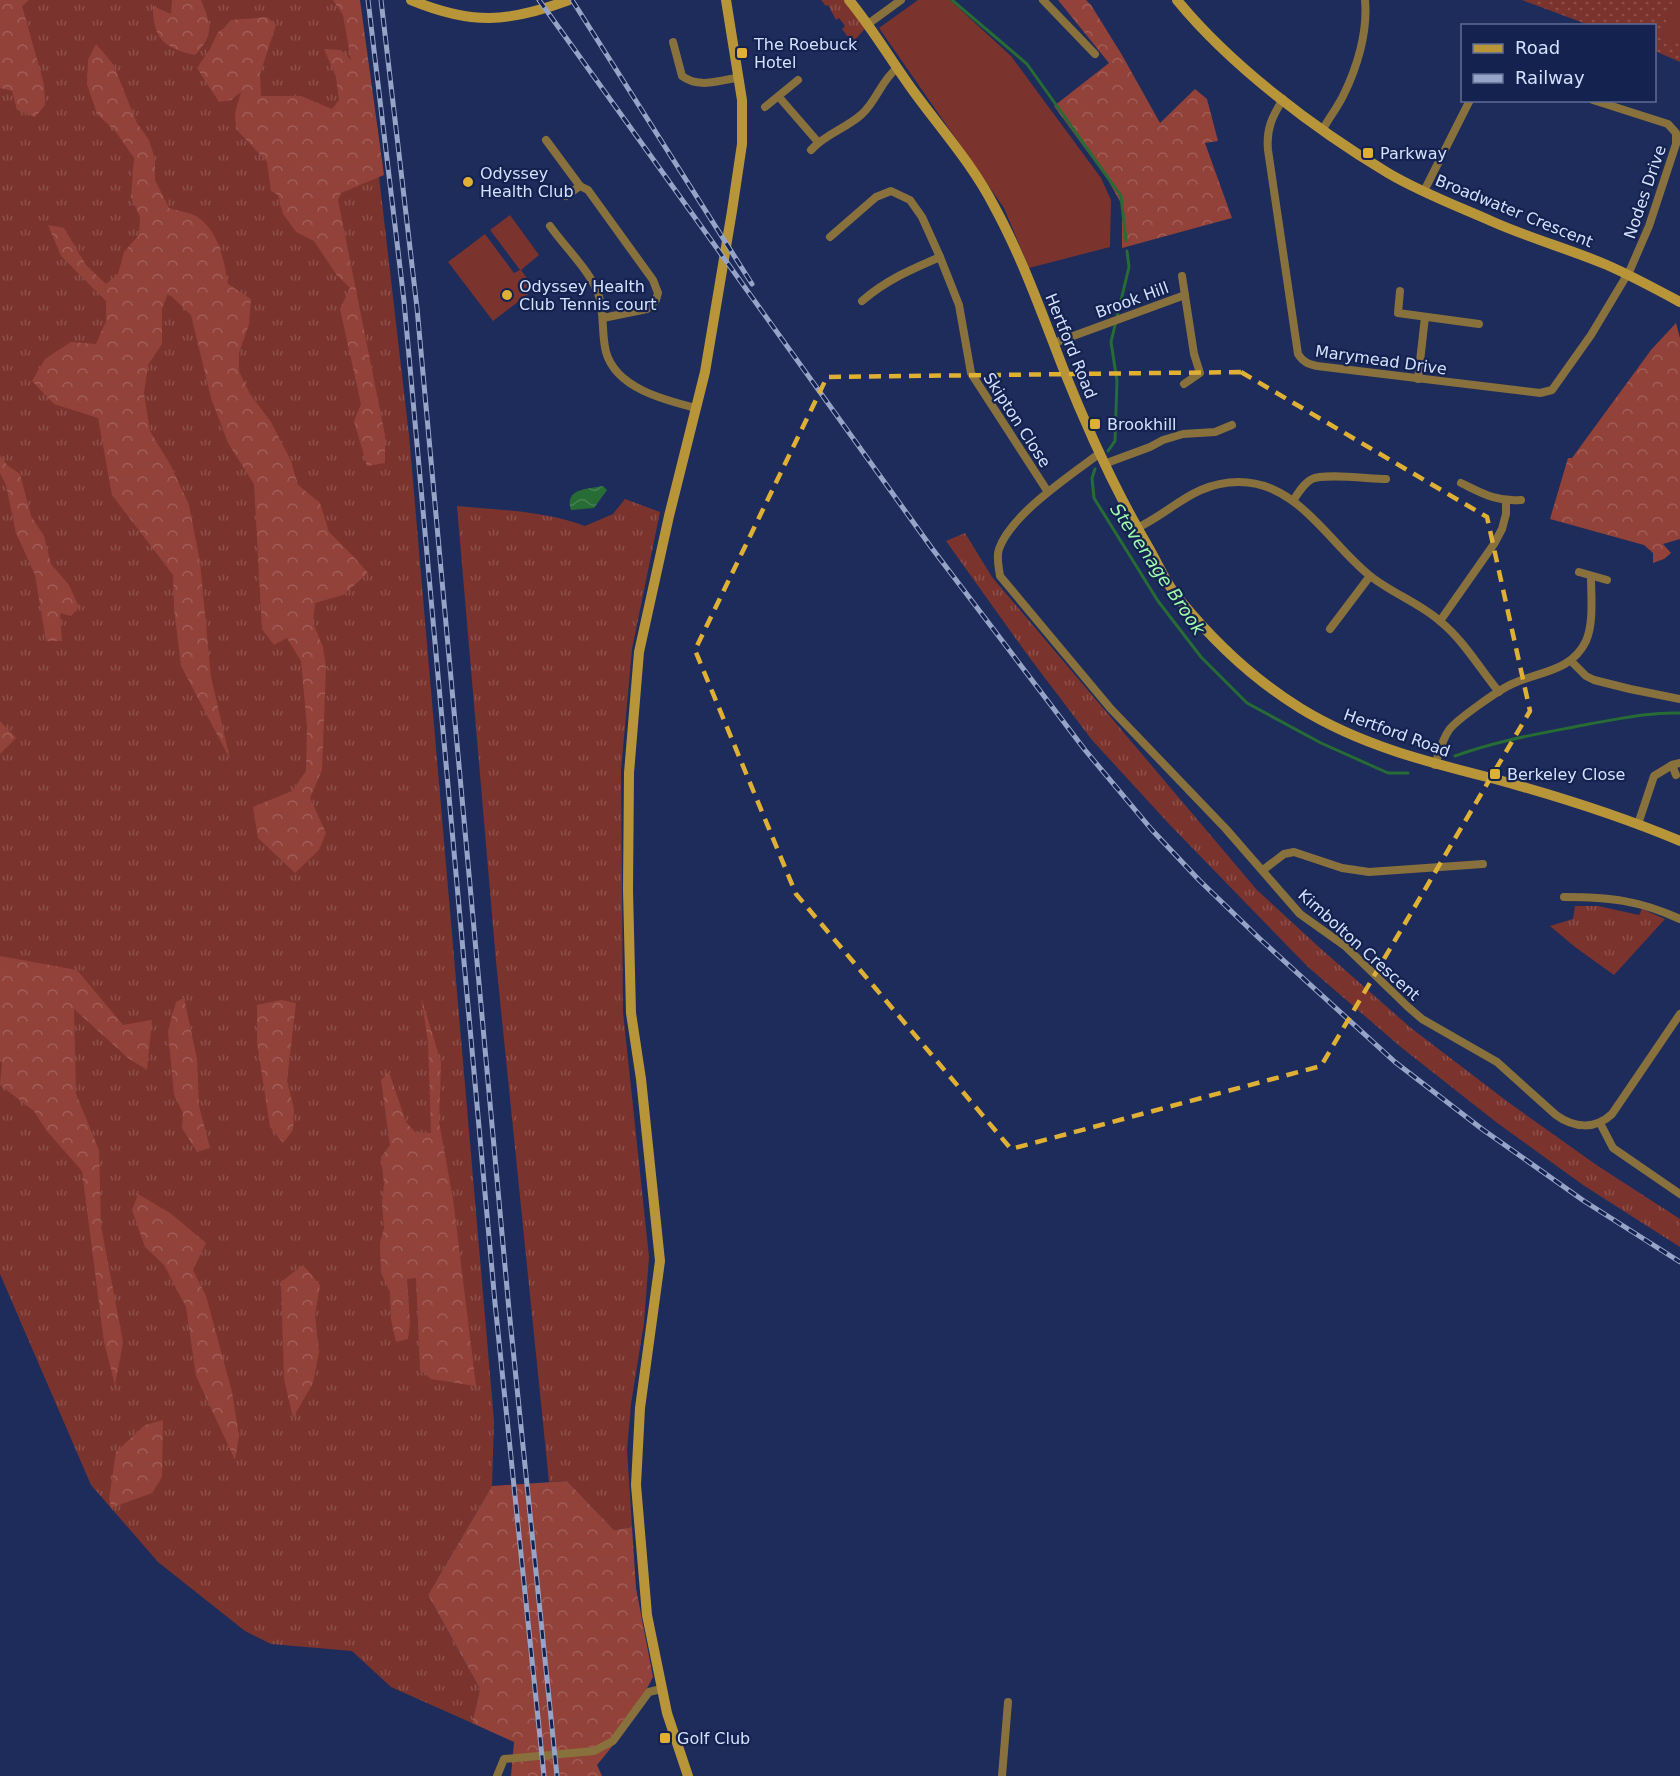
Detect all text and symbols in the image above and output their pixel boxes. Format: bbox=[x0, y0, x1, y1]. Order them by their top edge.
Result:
legend bbox=[1461, 24, 1656, 102]
place label: The Roebuck Hotel bbox=[753, 35, 858, 72]
text: Road bbox=[1515, 37, 1560, 58]
marker: The Roebuck Hotel bbox=[735, 46, 749, 60]
text: Railway bbox=[1515, 67, 1585, 88]
street label: Nodes Drive bbox=[1620, 143, 1670, 241]
place label: Parkway bbox=[1380, 144, 1447, 163]
marker: Parkway bbox=[1361, 146, 1375, 160]
place label: Odyssey Health Club bbox=[480, 164, 574, 201]
street label: Broadwater Crescent bbox=[1432, 171, 1596, 251]
marker: Odyssey Health Club bbox=[461, 175, 475, 189]
place label: Odyssey Health Club Tennis court bbox=[519, 277, 657, 314]
street label: Brook Hill bbox=[1093, 278, 1171, 322]
marker: Odyssey Health Club Tennis court bbox=[500, 288, 514, 302]
street label: Hertford Road bbox=[1041, 291, 1101, 401]
street label: Marymead Drive bbox=[1314, 341, 1448, 379]
street label: Skipton Close bbox=[979, 369, 1055, 471]
place label: Brookhill bbox=[1107, 415, 1177, 434]
marker: Brookhill bbox=[1088, 417, 1102, 431]
water label: Stevenage Brook bbox=[1106, 499, 1211, 640]
street label: Hertford Road bbox=[1341, 705, 1453, 761]
place label: Berkeley Close bbox=[1507, 765, 1625, 784]
marker: Berkeley Close bbox=[1488, 767, 1502, 781]
street label: Kimbolton Crescent bbox=[1294, 885, 1424, 1005]
place label: Golf Club bbox=[677, 1729, 750, 1748]
marker: Golf Club bbox=[658, 1731, 672, 1745]

